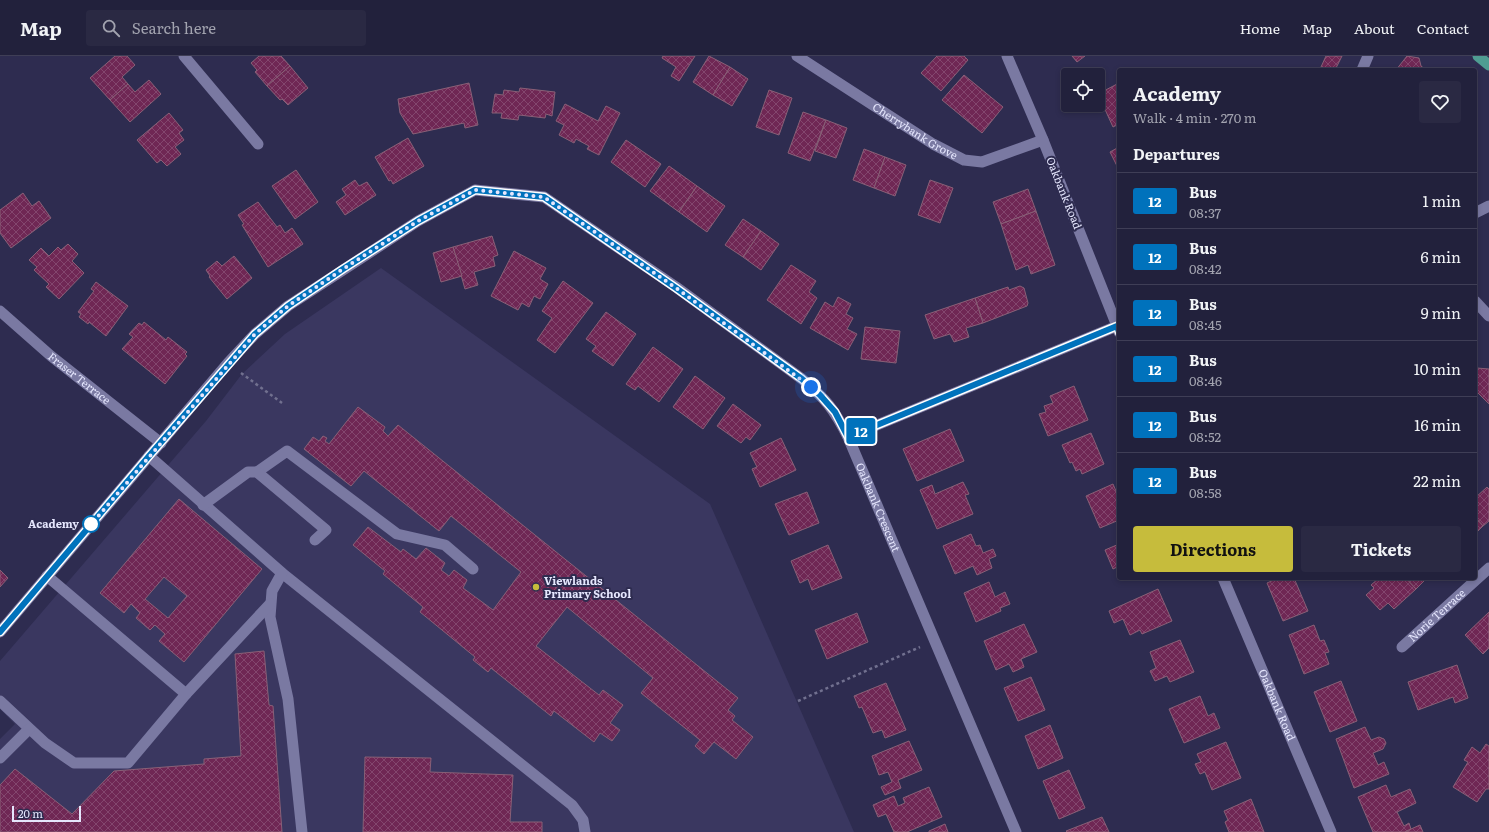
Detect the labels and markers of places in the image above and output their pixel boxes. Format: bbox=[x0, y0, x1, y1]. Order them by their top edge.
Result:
place label: Academy bbox=[28, 515, 79, 531]
marker: Academy bbox=[82, 515, 100, 533]
place label: Viewlands Primary School bbox=[544, 572, 631, 601]
marker: Viewlands Primary School bbox=[531, 582, 541, 592]

